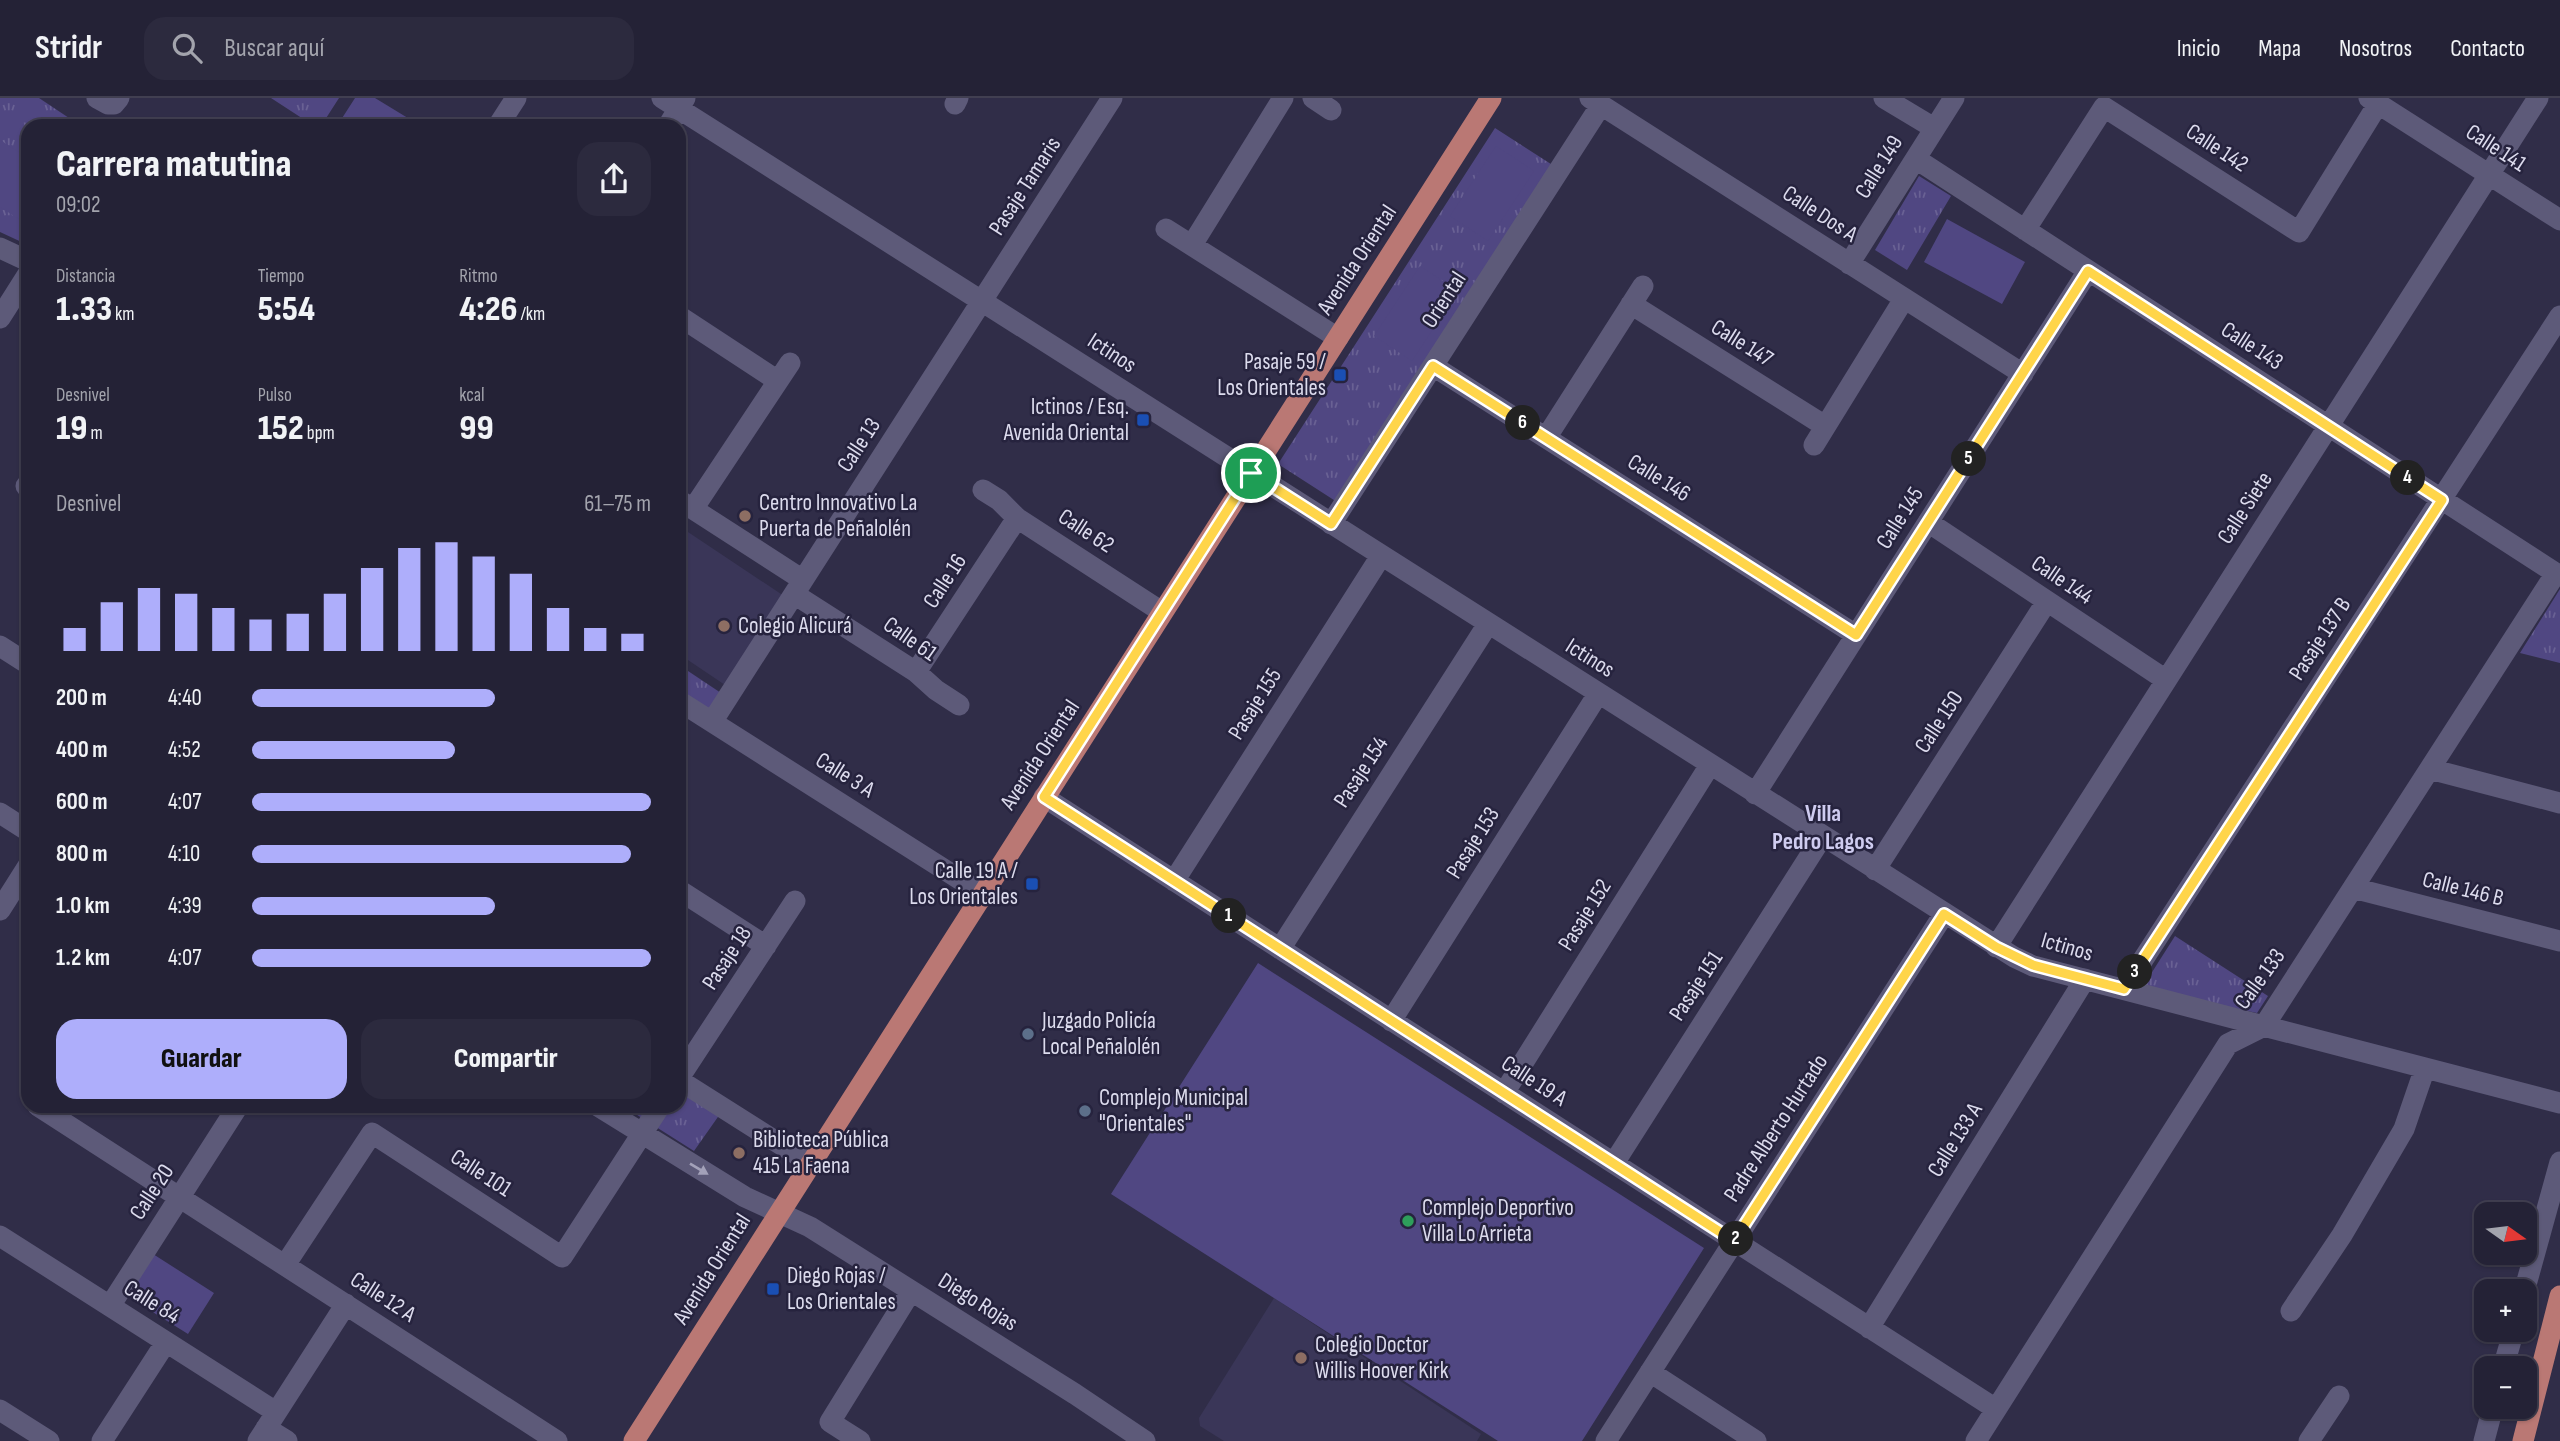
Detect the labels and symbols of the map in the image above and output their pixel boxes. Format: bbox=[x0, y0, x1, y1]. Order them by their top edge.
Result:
street label: Calle 142 bbox=[2181, 118, 2253, 178]
street label: Calle 141 bbox=[2460, 118, 2532, 178]
street label: Calle 149 bbox=[1849, 130, 1909, 204]
street label: Pasaje Tamaris bbox=[983, 132, 1067, 240]
street label: Calle Dos A bbox=[1777, 179, 1863, 249]
street label: Avenida Oriental bbox=[1311, 200, 1403, 321]
street label: Oriental bbox=[1416, 267, 1472, 333]
street label: Calle 147 bbox=[1706, 313, 1778, 373]
street label: Calle 143 bbox=[2216, 316, 2288, 376]
street label: Ictinos bbox=[1082, 327, 1142, 379]
place label: Pasaje 59 / Los Orientales bbox=[1217, 348, 1326, 402]
marker: Pasaje 59 / Los Orientales bbox=[1332, 367, 1348, 383]
place label: Ictinos / Esq. Avenida Oriental bbox=[1003, 393, 1129, 447]
pin: 6 bbox=[1506, 406, 1540, 440]
marker: Ictinos / Esq. Avenida Oriental bbox=[1135, 412, 1151, 428]
street label: Calle 13 bbox=[831, 413, 887, 477]
pin: 5 bbox=[1952, 442, 1986, 476]
pin bbox=[1221, 443, 1281, 503]
street label: Calle 146 bbox=[1622, 448, 1696, 508]
pin: 4 bbox=[2390, 460, 2426, 496]
street label: Calle Siete bbox=[2211, 467, 2279, 549]
street label: Calle 145 bbox=[1870, 482, 1930, 554]
place label: Centro Innovativo La Puerta de Peñalolén bbox=[759, 489, 917, 543]
street label: Calle 62 bbox=[1053, 503, 1119, 559]
marker: Centro Innovativo La Puerta de Peñalolén bbox=[737, 508, 753, 524]
street label: Calle 16 bbox=[917, 549, 973, 613]
street label: Calle 144 bbox=[2026, 549, 2099, 611]
street label: Pasaje 137 B bbox=[2283, 592, 2357, 686]
street label: Calle 61 bbox=[878, 611, 942, 667]
place label: Colegio Alicurá bbox=[738, 612, 852, 640]
marker: Colegio Alicurá bbox=[716, 618, 732, 634]
street label: Ictinos bbox=[1560, 632, 1620, 684]
street label: Pasaje 155 bbox=[1222, 663, 1288, 745]
street label: Calle 150 bbox=[1909, 686, 1969, 758]
street label: Avenida Oriental bbox=[994, 695, 1086, 816]
street label: Pasaje 154 bbox=[1328, 731, 1395, 813]
street label: Calle 3 A bbox=[810, 746, 880, 804]
district label: Villa Pedro Lagos bbox=[1772, 799, 1874, 856]
street label: Pasaje 153 bbox=[1440, 802, 1506, 884]
place label: Calle 19 A / Los Orientales bbox=[909, 857, 1018, 911]
street label: Calle 146 B bbox=[2419, 865, 2507, 913]
street label: Pasaje 152 bbox=[1552, 874, 1618, 956]
marker: Calle 19 A / Los Orientales bbox=[1024, 876, 1040, 892]
pin: 1 bbox=[1212, 898, 1246, 934]
street label: Pasaje 18 bbox=[696, 921, 758, 995]
street label: Ictinos bbox=[2038, 926, 2096, 968]
street label: Calle 133 bbox=[2229, 943, 2291, 1015]
street label: Pasaje 151 bbox=[1663, 946, 1729, 1026]
pin: 3 bbox=[2118, 954, 2152, 990]
place label: Juzgado Policía Local Peñalolén bbox=[1041, 1007, 1160, 1061]
marker: Juzgado Policía Local Peñalolén bbox=[1020, 1026, 1036, 1042]
street label: Calle 19 A bbox=[1496, 1049, 1572, 1113]
street label: Padre Alberto Hurtado bbox=[1718, 1049, 1834, 1207]
place label: Complejo Municipal "Orientales" bbox=[1099, 1084, 1248, 1138]
street label: Calle 133 A bbox=[1921, 1098, 1989, 1182]
marker: Complejo Municipal "Orientales" bbox=[1077, 1103, 1093, 1119]
place label: Biblioteca Pública 415 La Faena bbox=[753, 1126, 889, 1180]
street label: Calle 101 bbox=[445, 1143, 517, 1203]
marker: Biblioteca Pública 415 La Faena bbox=[731, 1145, 747, 1161]
street label: Calle 20 bbox=[124, 1159, 180, 1225]
one-way arrow bbox=[690, 1163, 709, 1176]
place label: Complejo Deportivo Villa Lo Arrieta bbox=[1422, 1194, 1574, 1248]
north arrow bbox=[2474, 1202, 2538, 1265]
street label: Avenida Oriental bbox=[666, 1208, 757, 1330]
marker: Complejo Deportivo Villa Lo Arrieta bbox=[1400, 1213, 1416, 1229]
pin: 2 bbox=[1718, 1222, 1754, 1256]
place label: Diego Rojas / Los Orientales bbox=[787, 1262, 896, 1316]
street label: Calle 12 A bbox=[345, 1266, 421, 1329]
street label: Diego Rojas bbox=[933, 1267, 1023, 1337]
street label: Calle 84 bbox=[119, 1274, 186, 1330]
marker: Diego Rojas / Los Orientales bbox=[765, 1281, 781, 1297]
place label: Colegio Doctor Willis Hoover Kirk bbox=[1315, 1331, 1449, 1385]
marker: Colegio Doctor Willis Hoover Kirk bbox=[1293, 1350, 1309, 1366]

